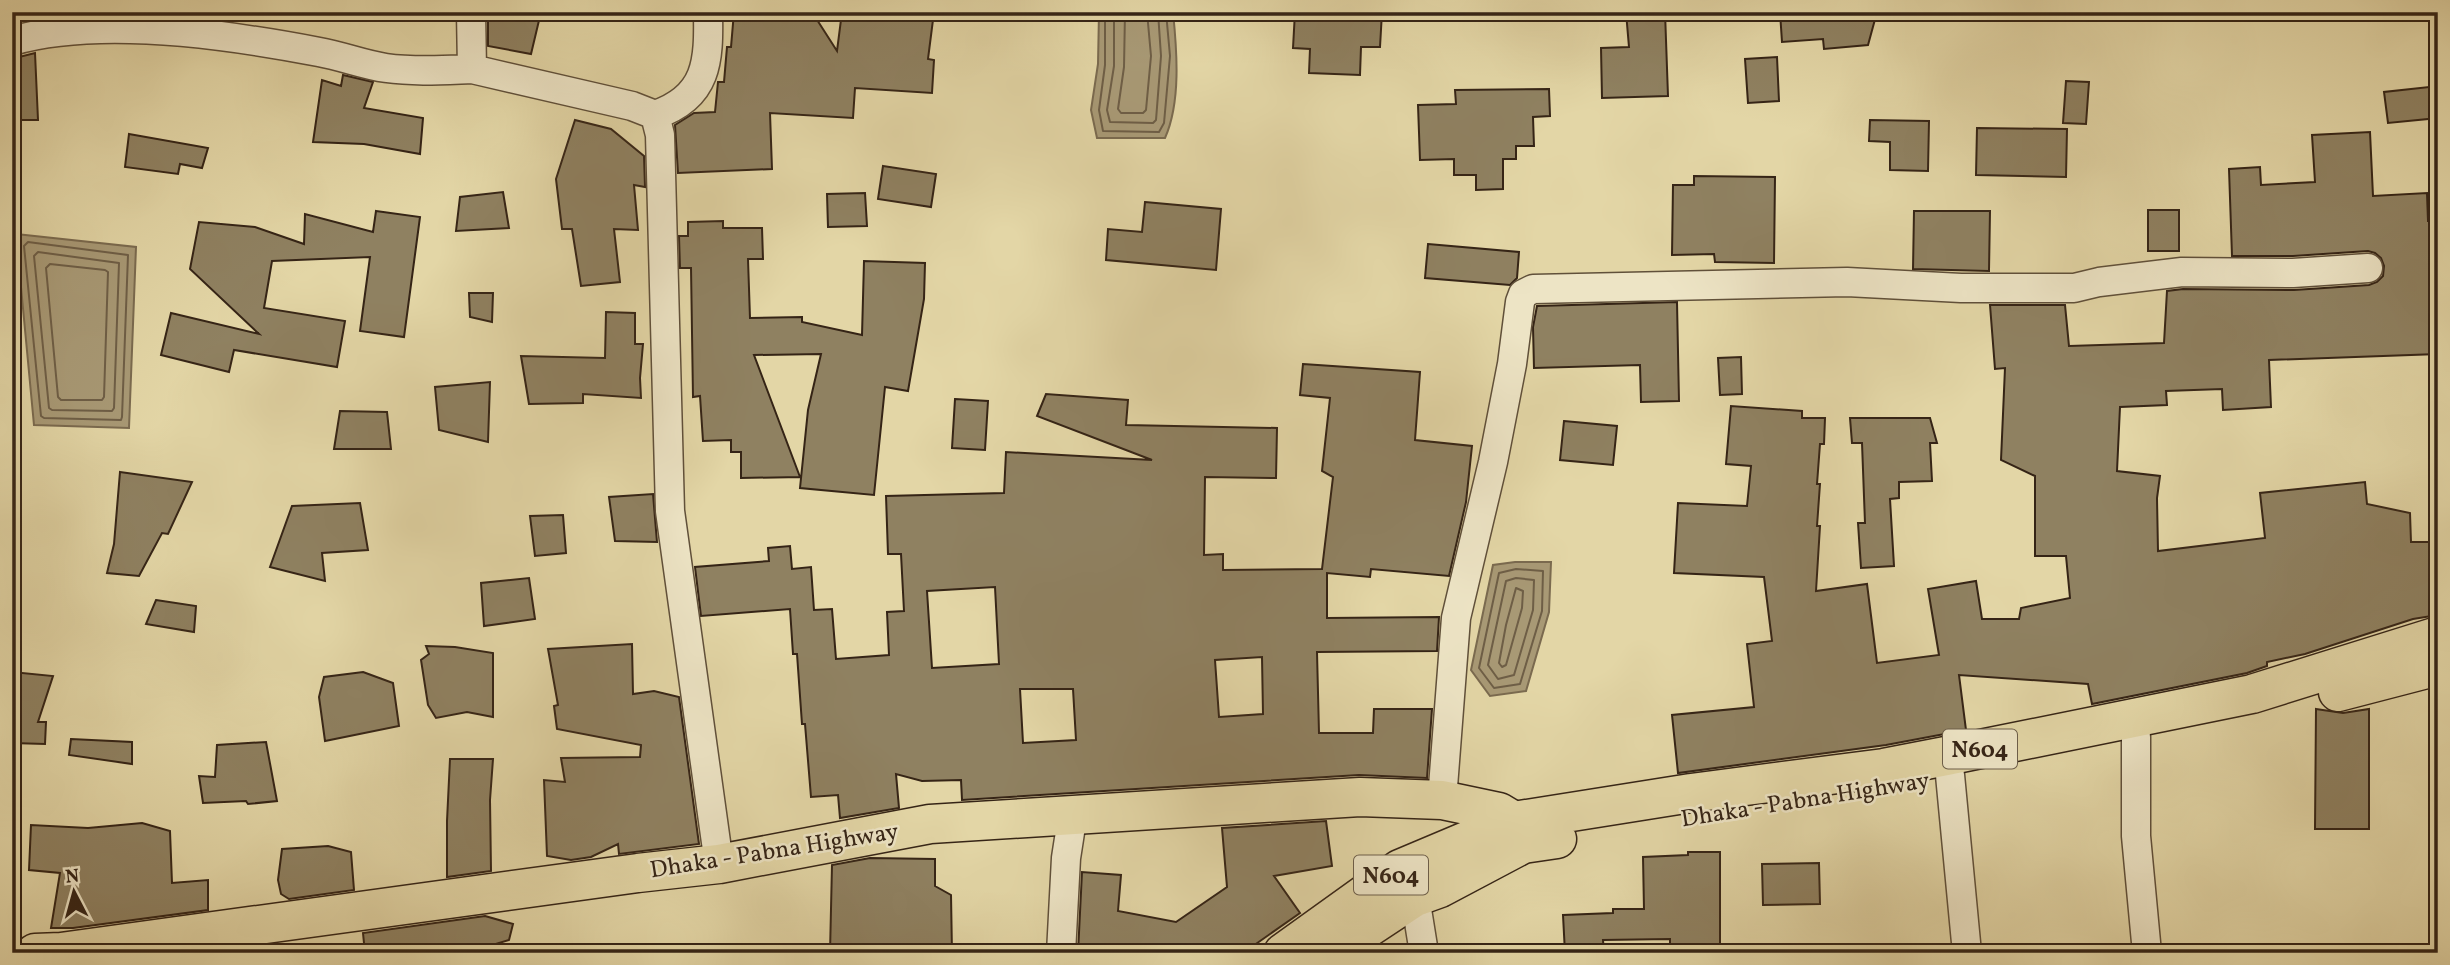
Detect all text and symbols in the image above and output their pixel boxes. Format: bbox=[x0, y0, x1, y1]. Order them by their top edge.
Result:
road number: N604 bbox=[1943, 730, 2017, 768]
street label: Dhaka - Pabna Highway bbox=[1679, 765, 1932, 837]
street label: Dhaka - Pabna Highway bbox=[648, 816, 901, 888]
north arrow bbox=[38, 856, 108, 926]
road number: N604 bbox=[1354, 856, 1428, 894]
text: N bbox=[64, 863, 81, 891]

